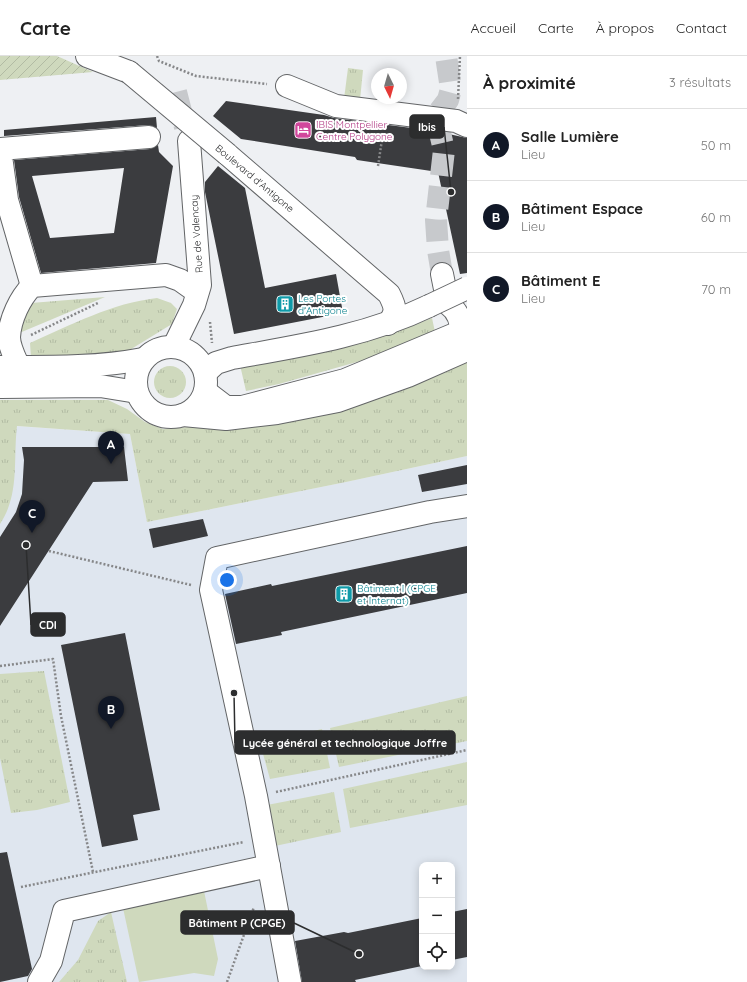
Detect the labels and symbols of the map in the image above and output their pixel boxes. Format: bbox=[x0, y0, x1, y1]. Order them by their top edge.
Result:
north arrow bbox=[371, 68, 407, 104]
callout: Ibis bbox=[410, 115, 444, 138]
place label: IBIS Montpellier Centre Polygone bbox=[316, 118, 393, 143]
hotel icon: IBIS Montpellier Centre Polygone bbox=[293, 120, 313, 140]
text: Ibis bbox=[418, 120, 436, 134]
street label: Boulevard d'Antigone bbox=[213, 142, 297, 215]
street label: Rue de Valencay bbox=[187, 194, 206, 273]
place label: Les Portes d'Antigone bbox=[298, 292, 348, 317]
building icon: Les Portes d'Antigone bbox=[275, 294, 295, 314]
pin: A bbox=[98, 431, 124, 464]
pin: C bbox=[19, 500, 45, 533]
your location bbox=[217, 570, 237, 590]
place label: Bâtiment I (CPGE et Internat) bbox=[357, 582, 436, 607]
building icon: Bâtiment I (CPGE et Internat) bbox=[334, 584, 354, 604]
callout: CDI bbox=[31, 613, 65, 636]
text: CDI bbox=[39, 618, 57, 632]
pin: B bbox=[98, 696, 124, 729]
callout: Lycée général et technologique Joffre bbox=[235, 731, 455, 754]
text: Lycée général et technologique Joffre bbox=[243, 736, 448, 750]
callout: Bâtiment P (CPGE) bbox=[181, 911, 294, 934]
text: Bâtiment P (CPGE) bbox=[188, 916, 286, 930]

